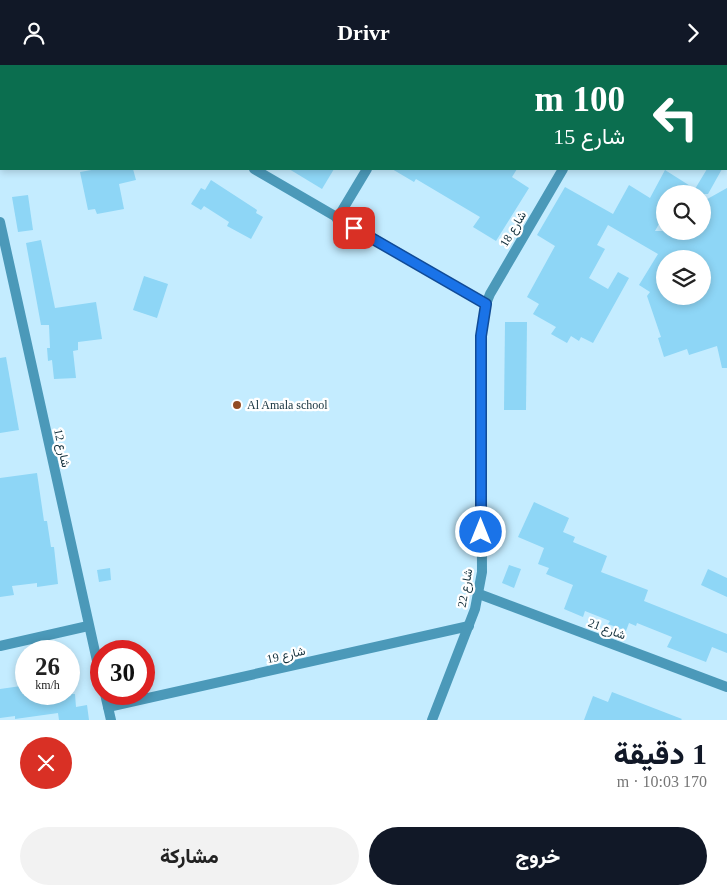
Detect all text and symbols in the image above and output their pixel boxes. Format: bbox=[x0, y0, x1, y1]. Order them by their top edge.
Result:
icon: person bbox=[20, 19, 48, 47]
icon: forward bbox=[679, 19, 707, 47]
text: Drivr bbox=[337, 20, 390, 45]
text: 100 m bbox=[535, 80, 625, 119]
icon: left bbox=[643, 85, 708, 150]
text: شارع 15 bbox=[553, 124, 625, 149]
map controls bbox=[656, 185, 711, 305]
button: search bbox=[656, 185, 711, 240]
pin bbox=[333, 207, 375, 249]
street label: شارع 18 bbox=[497, 209, 531, 250]
icon: arrive bbox=[340, 214, 368, 242]
button: layers bbox=[656, 250, 711, 305]
place label: Al Amala school bbox=[247, 398, 328, 412]
marker: Al Amala school bbox=[231, 399, 243, 411]
street label: شارع 12 bbox=[49, 427, 73, 469]
position arrow bbox=[454, 505, 506, 557]
street label: شارع 22 bbox=[455, 568, 477, 609]
street label: شارع 21 bbox=[586, 615, 628, 644]
speed limit sign: 30 bbox=[90, 640, 155, 705]
street label: شارع 19 bbox=[265, 644, 307, 668]
text: 26 bbox=[35, 653, 60, 680]
text: km/h bbox=[35, 678, 60, 692]
button: close bbox=[20, 737, 72, 789]
text: 1 دقيقة bbox=[613, 737, 707, 770]
text: 170 m · 10:03 bbox=[617, 773, 707, 790]
button: مشاركة bbox=[20, 827, 359, 885]
button: خروج bbox=[369, 827, 707, 885]

